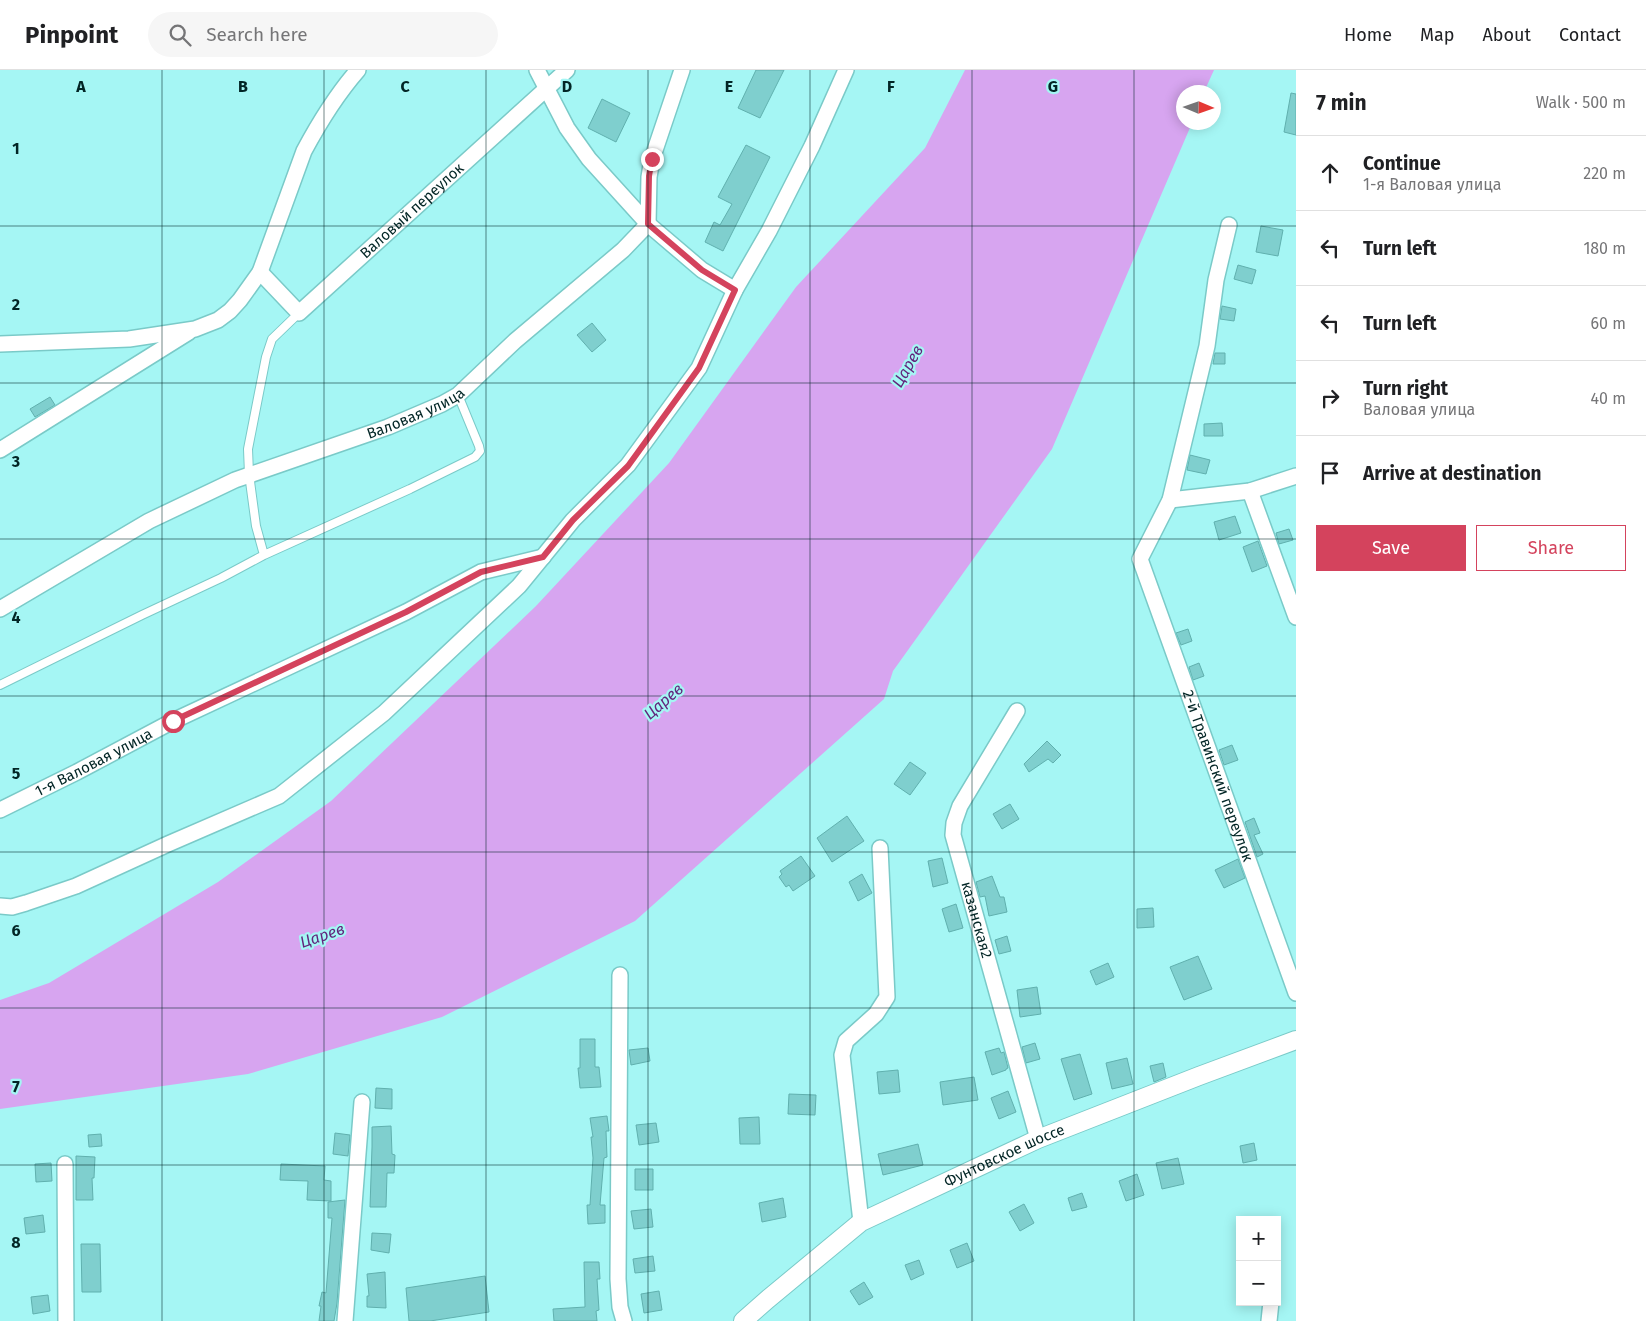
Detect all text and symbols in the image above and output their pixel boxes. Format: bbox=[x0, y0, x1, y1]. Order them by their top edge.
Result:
search box bbox=[148, 12, 498, 57]
text: Pinpoint bbox=[25, 21, 118, 49]
icon: search bbox=[166, 21, 194, 49]
text: Search here bbox=[206, 23, 308, 46]
text: Home bbox=[1344, 24, 1392, 46]
text: Map bbox=[1420, 24, 1454, 46]
text: About bbox=[1482, 24, 1531, 46]
text: Contact bbox=[1559, 24, 1621, 46]
text: A bbox=[75, 77, 86, 96]
text: B bbox=[238, 77, 248, 96]
text: C bbox=[400, 77, 410, 96]
text: D bbox=[562, 77, 572, 96]
text: E bbox=[725, 77, 733, 96]
text: F bbox=[887, 77, 895, 96]
text: G bbox=[1048, 77, 1058, 96]
north arrow bbox=[1176, 85, 1221, 130]
text: 7 min bbox=[1316, 90, 1367, 116]
text: Walk · 500 m bbox=[1536, 93, 1626, 112]
text: 1 bbox=[12, 139, 20, 158]
route end bbox=[641, 148, 664, 171]
text: Continue bbox=[1363, 152, 1441, 175]
street label: Валовый переулок bbox=[356, 159, 468, 262]
icon: ahead bbox=[1316, 159, 1344, 187]
text: 220 m bbox=[1583, 164, 1626, 183]
text: 1-я Валовая улица bbox=[1363, 175, 1501, 194]
icon: left bbox=[1316, 234, 1344, 262]
text: Turn left bbox=[1363, 237, 1437, 260]
text: 180 m bbox=[1583, 239, 1626, 258]
text: 2 bbox=[12, 295, 20, 314]
icon: left bbox=[1316, 309, 1344, 337]
text: Turn left bbox=[1363, 312, 1437, 335]
text: 60 m bbox=[1591, 314, 1626, 333]
water label: Царев bbox=[888, 342, 927, 391]
text: Turn right bbox=[1363, 377, 1448, 400]
street label: Валовая улица bbox=[364, 384, 469, 443]
icon: right bbox=[1316, 384, 1344, 412]
text: 40 m bbox=[1591, 389, 1626, 408]
text: Валовая улица bbox=[1363, 400, 1475, 419]
text: 3 bbox=[11, 452, 20, 471]
icon: arrive bbox=[1316, 459, 1344, 487]
text: Arrive at destination bbox=[1363, 462, 1542, 485]
button: Save bbox=[1316, 525, 1466, 571]
button: Share bbox=[1476, 525, 1626, 571]
text: 4 bbox=[11, 608, 21, 627]
water label: Царев bbox=[640, 679, 687, 724]
street label: 2-й Травинский переулок bbox=[1179, 687, 1257, 864]
route start bbox=[162, 710, 185, 733]
street label: 1-я Валовая улица bbox=[32, 725, 155, 800]
text: 5 bbox=[12, 764, 21, 783]
street label: казанская2 bbox=[957, 880, 996, 960]
water label: Царев bbox=[297, 919, 347, 952]
text: 6 bbox=[11, 921, 21, 940]
text: 7 bbox=[12, 1077, 20, 1096]
street label: Фунтовское шоссе bbox=[941, 1121, 1067, 1191]
map controls bbox=[1236, 1216, 1281, 1306]
button: + bbox=[1236, 1216, 1281, 1261]
text: 8 bbox=[11, 1233, 21, 1252]
button: − bbox=[1236, 1261, 1281, 1306]

